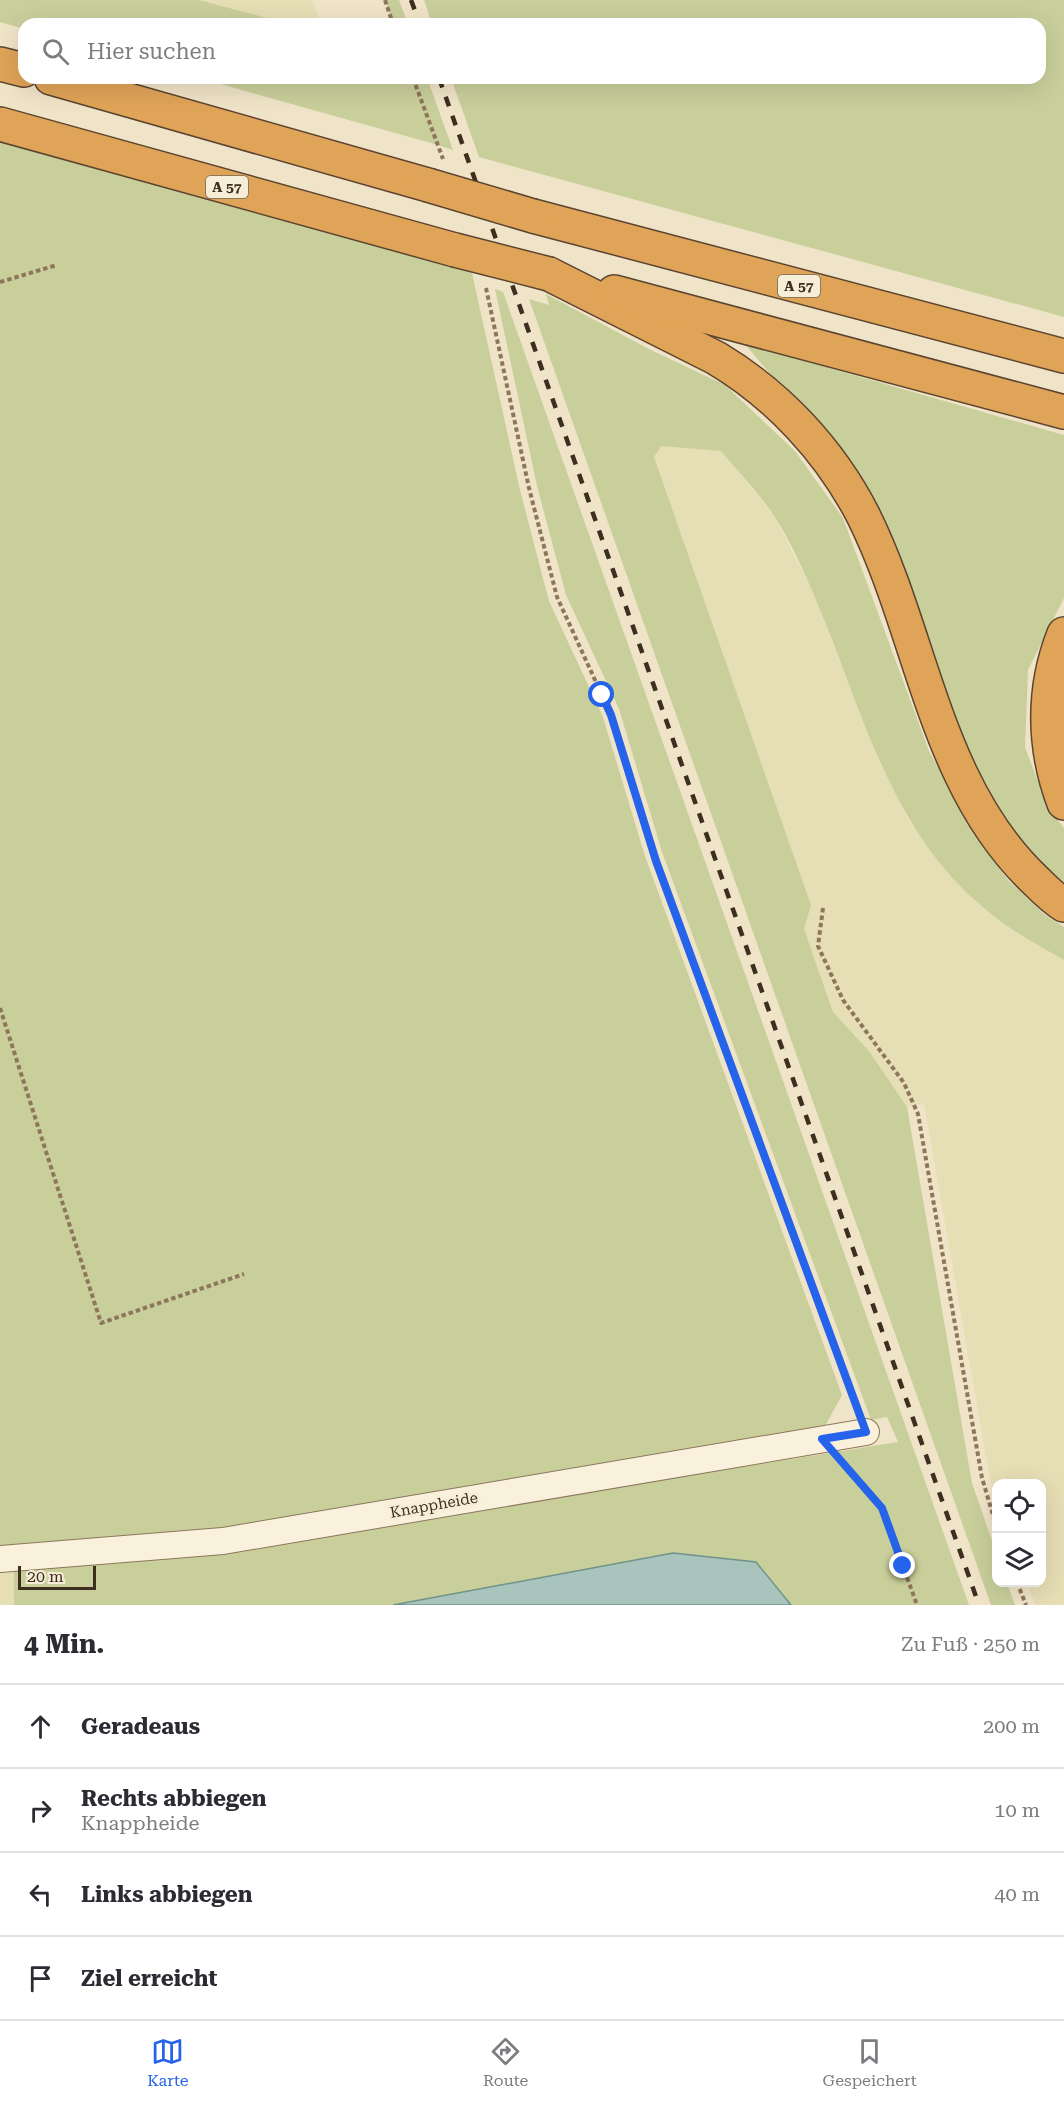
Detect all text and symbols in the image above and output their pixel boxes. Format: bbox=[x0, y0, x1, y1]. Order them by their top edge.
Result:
search box bbox=[18, 18, 1046, 84]
icon: search bbox=[39, 35, 72, 68]
text: Hier suchen bbox=[87, 39, 216, 64]
road number: A 57 bbox=[206, 176, 248, 198]
road number: A 57 bbox=[778, 275, 820, 297]
route start bbox=[588, 681, 614, 707]
map controls bbox=[992, 1479, 1046, 1587]
button: locate bbox=[992, 1479, 1046, 1533]
street label: Knappheide bbox=[389, 1488, 479, 1522]
button: layers bbox=[992, 1533, 1046, 1587]
route end bbox=[889, 1552, 915, 1578]
scale bar bbox=[18, 1563, 96, 1590]
text: 20 m bbox=[27, 1567, 64, 1586]
text: 4 Min. bbox=[24, 1629, 105, 1659]
text: Zu Fuß · 250 m bbox=[901, 1632, 1040, 1656]
icon: ahead bbox=[24, 1710, 57, 1743]
text: Geradeaus bbox=[81, 1714, 200, 1739]
text: 200 m bbox=[983, 1714, 1040, 1738]
text: Rechts abbiegen bbox=[81, 1786, 267, 1811]
icon: right bbox=[24, 1794, 57, 1827]
text: 10 m bbox=[994, 1798, 1040, 1822]
text: Knappheide bbox=[81, 1811, 200, 1835]
icon: left bbox=[24, 1878, 57, 1911]
text: Links abbiegen bbox=[81, 1882, 252, 1907]
text: 40 m bbox=[994, 1882, 1040, 1906]
icon: arrive bbox=[24, 1962, 57, 1995]
text: Ziel erreicht bbox=[81, 1966, 217, 1991]
tab: Karte bbox=[147, 2035, 189, 2090]
tab: Route bbox=[483, 2035, 528, 2090]
tab: Gespeichert bbox=[823, 2035, 917, 2090]

